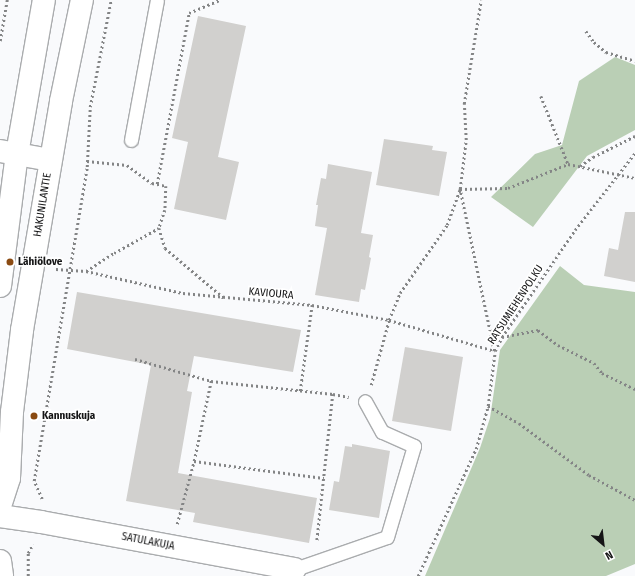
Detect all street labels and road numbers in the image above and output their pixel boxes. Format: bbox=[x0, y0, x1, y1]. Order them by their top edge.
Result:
street label: HAKUNILANTIE bbox=[31, 172, 55, 238]
street label: RATSUMIEHENPOLKU bbox=[485, 263, 547, 347]
street label: KAVIOURA bbox=[248, 285, 294, 303]
street label: SATULAKUJA bbox=[120, 530, 176, 554]

